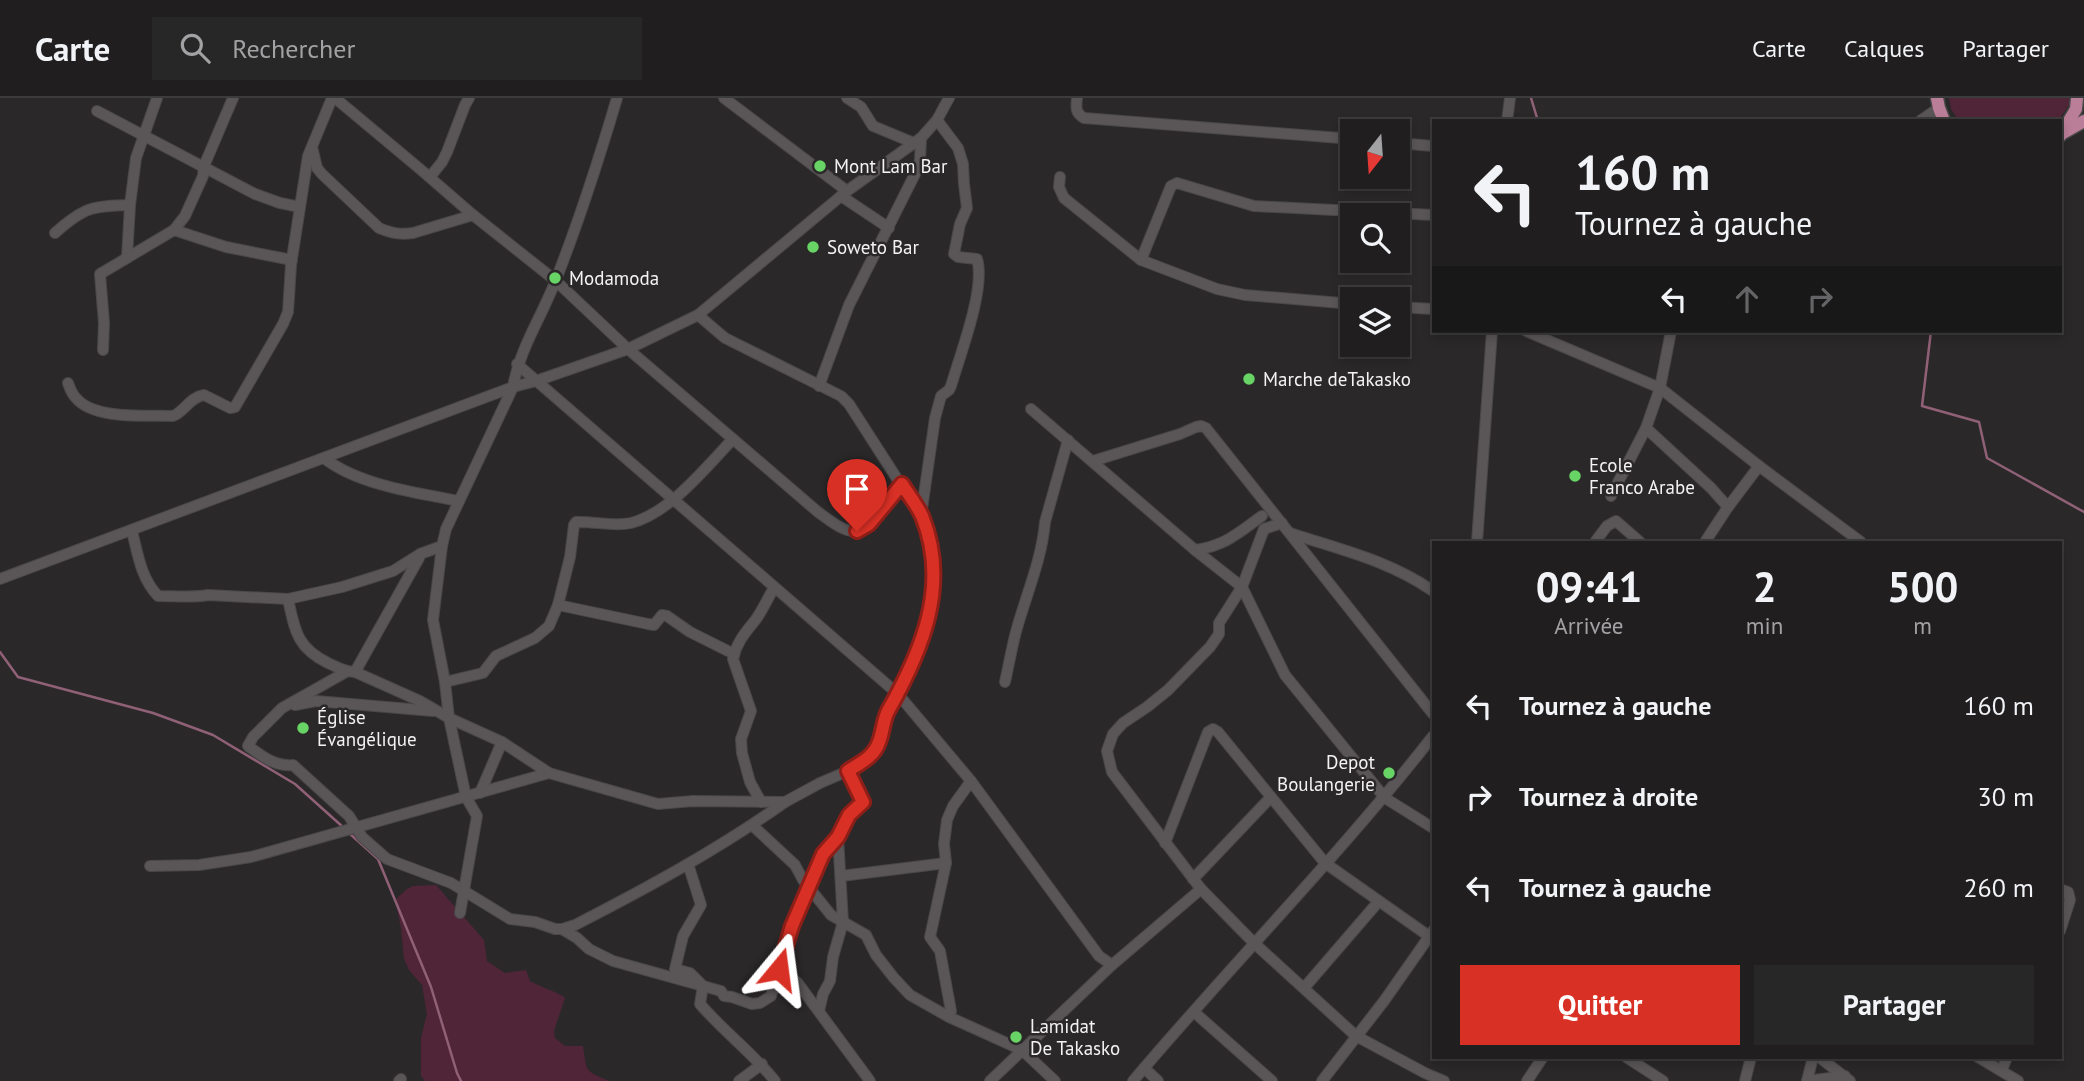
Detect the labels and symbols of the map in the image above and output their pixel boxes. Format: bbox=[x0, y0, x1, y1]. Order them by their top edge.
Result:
north arrow bbox=[1340, 119, 1410, 189]
place label: Mont Lam Bar bbox=[834, 154, 948, 178]
marker: Mont Lam Bar bbox=[812, 158, 828, 174]
place label: Soweto Bar bbox=[827, 235, 919, 259]
marker: Soweto Bar bbox=[805, 239, 821, 255]
place label: Modamoda bbox=[569, 266, 659, 290]
marker: Modamoda bbox=[547, 270, 563, 286]
place label: Marche deTakasko bbox=[1263, 367, 1411, 391]
marker: Marche deTakasko bbox=[1241, 371, 1257, 387]
place label: Ecole Franco Arabe bbox=[1589, 453, 1695, 499]
pin bbox=[827, 459, 887, 531]
marker: Ecole Franco Arabe bbox=[1567, 468, 1583, 484]
place label: Église Évangélique bbox=[317, 705, 417, 751]
marker: Église Évangélique bbox=[295, 720, 311, 736]
place label: Depot Boulangerie bbox=[1277, 750, 1376, 796]
marker: Depot Boulangerie bbox=[1381, 765, 1397, 781]
position arrow bbox=[742, 932, 816, 1006]
place label: Lamidat De Takasko bbox=[1030, 1014, 1120, 1060]
marker: Lamidat De Takasko bbox=[1008, 1029, 1024, 1045]

